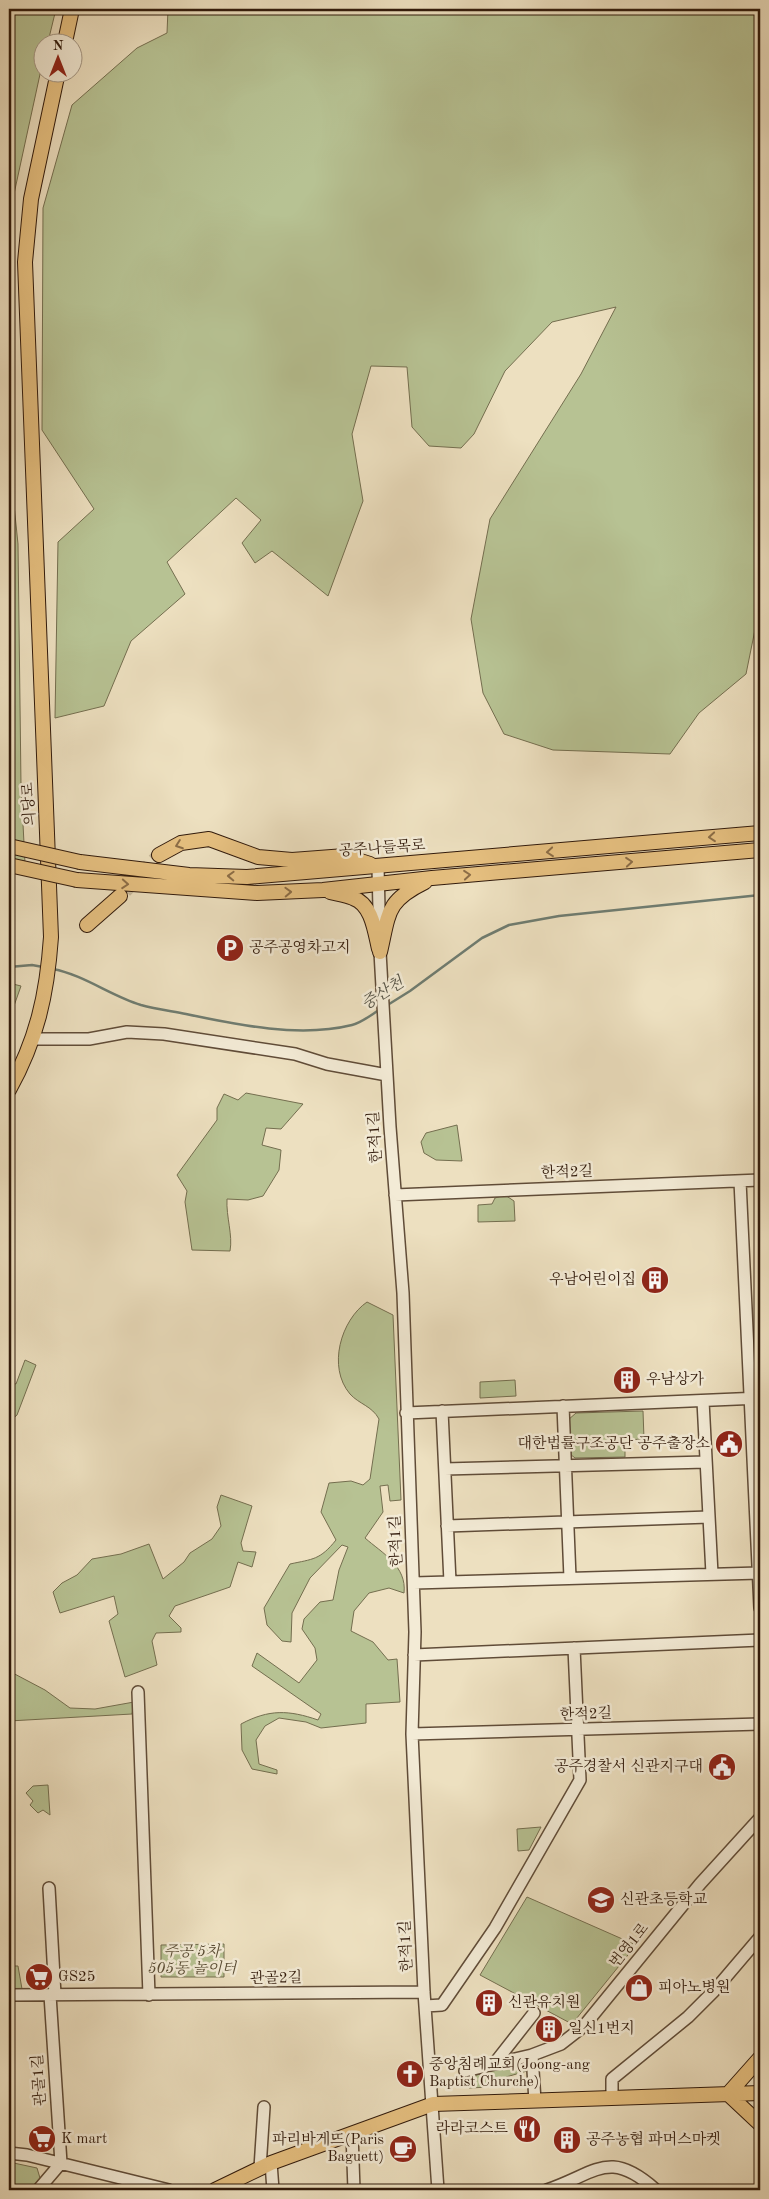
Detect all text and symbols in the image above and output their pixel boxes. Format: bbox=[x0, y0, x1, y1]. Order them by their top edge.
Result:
north arrow bbox=[32, 32, 82, 82]
text: N bbox=[53, 39, 64, 53]
street label: 의당로 bbox=[19, 781, 39, 826]
one-way arrow bbox=[707, 832, 715, 843]
street label: 공주나들목로 bbox=[338, 836, 426, 860]
one-way arrow bbox=[175, 839, 183, 849]
one-way arrow bbox=[546, 846, 554, 857]
one-way arrow bbox=[625, 856, 633, 867]
one-way arrow bbox=[463, 870, 471, 881]
one-way arrow bbox=[227, 871, 235, 882]
one-way arrow bbox=[122, 879, 130, 890]
one-way arrow bbox=[284, 886, 292, 897]
parking icon: 공주공영차고지 bbox=[215, 933, 245, 963]
place label: 공주공영차고지 bbox=[249, 939, 350, 956]
water label: 중산천 bbox=[358, 972, 408, 1013]
street label: 한적1길 bbox=[365, 1110, 385, 1164]
street label: 한적2길 bbox=[541, 1163, 593, 1181]
building icon: 우남어린이집 bbox=[640, 1265, 670, 1295]
place label: 우남어린이집 bbox=[549, 1271, 636, 1288]
building icon: 우남상가 bbox=[612, 1365, 642, 1395]
place label: 우남상가 bbox=[646, 1371, 704, 1388]
public building icon: 대한법률구조공단 공주출장소 bbox=[714, 1429, 744, 1459]
place label: 대한법률구조공단 공주출장소 bbox=[517, 1435, 711, 1452]
street label: 한적1길 bbox=[386, 1515, 406, 1568]
street label: 한적2길 bbox=[560, 1705, 612, 1723]
public building icon: 공주경찰서 신관지구대 bbox=[707, 1752, 737, 1782]
place label: 공주경찰서 신관지구대 bbox=[554, 1758, 703, 1775]
school or university icon: 신관초등학교 bbox=[586, 1885, 616, 1915]
place label: 신관초등학교 bbox=[620, 1891, 707, 1908]
street label: 번영1로 bbox=[606, 1919, 653, 1971]
street label: 한적1길 bbox=[396, 1920, 416, 1973]
park label: 주공 5차 505동 놀이터 bbox=[148, 1943, 238, 1977]
supermarket icon: GS25 bbox=[24, 1962, 54, 1992]
street label: 관골2길 bbox=[250, 1969, 302, 1987]
place label: GS25 bbox=[58, 1970, 96, 1985]
shop icon: 피아노병원 bbox=[624, 1973, 654, 2003]
place label: 피아노병원 bbox=[658, 1979, 730, 1996]
building icon: 신관유치원 bbox=[474, 1988, 504, 2018]
place label: 신관유치원 bbox=[508, 1994, 580, 2011]
building icon: 일신1번지 bbox=[534, 2014, 564, 2044]
place label: 일신1번지 bbox=[568, 2020, 635, 2037]
street label: 관골1길 bbox=[29, 2053, 49, 2107]
place label: 중앙침례교회(Joong-ang Baptist Churche) bbox=[429, 2056, 590, 2090]
church icon: 중앙침례교회(Joong-ang Baptist Churche) bbox=[395, 2059, 425, 2089]
restaurant icon: 라라코스트 bbox=[512, 2114, 542, 2144]
place label: 라라코스트 bbox=[436, 2120, 509, 2137]
supermarket icon: K mart bbox=[27, 2124, 57, 2154]
building icon: 공주농협 파머스마켓 bbox=[552, 2125, 582, 2155]
place label: 파리바게뜨(Paris Baguett) bbox=[272, 2131, 384, 2165]
place label: 공주농협 파머스마켓 bbox=[586, 2131, 721, 2148]
place label: K mart bbox=[61, 2132, 107, 2147]
cafe icon: 파리바게뜨(Paris Baguett) bbox=[388, 2134, 418, 2164]

